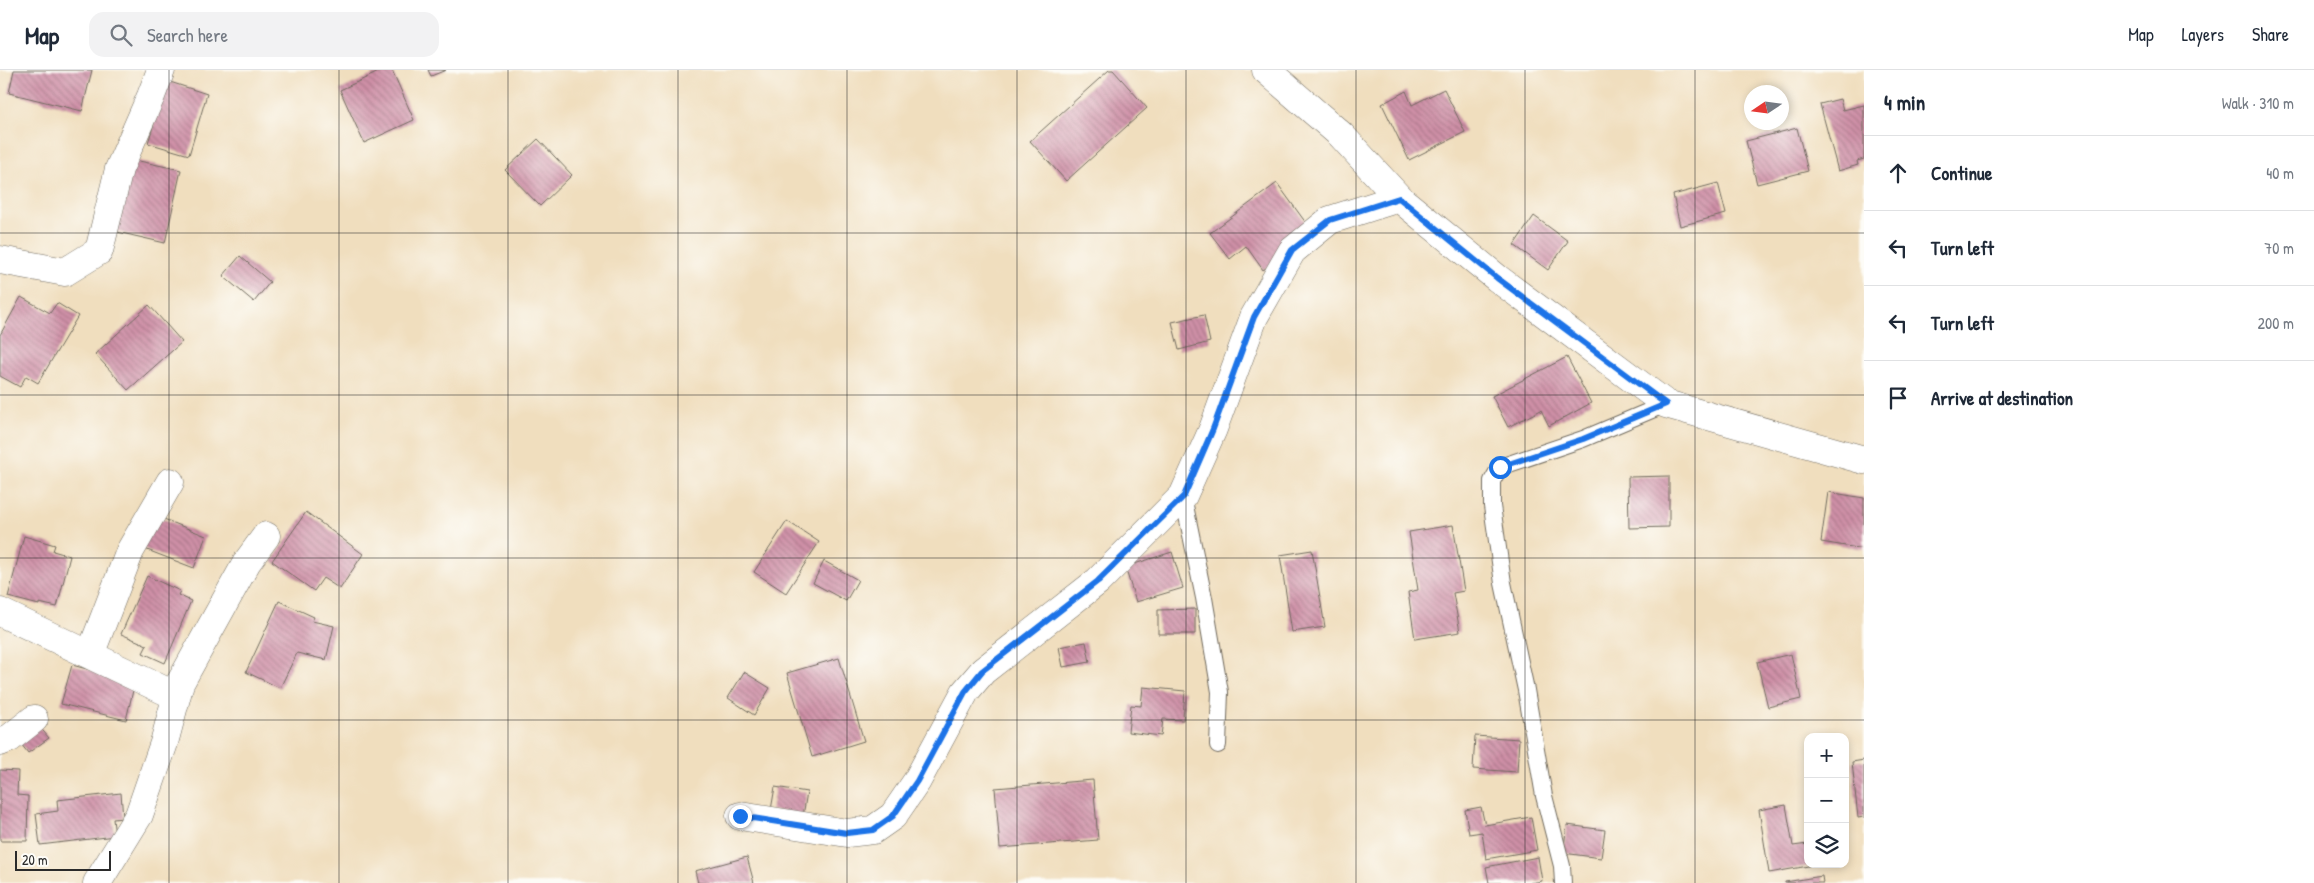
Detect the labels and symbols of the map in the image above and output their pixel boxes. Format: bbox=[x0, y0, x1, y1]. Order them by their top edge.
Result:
north arrow bbox=[1744, 85, 1789, 130]
route start bbox=[1489, 456, 1512, 479]
route end bbox=[729, 805, 752, 828]
scale bar bbox=[15, 848, 111, 871]

